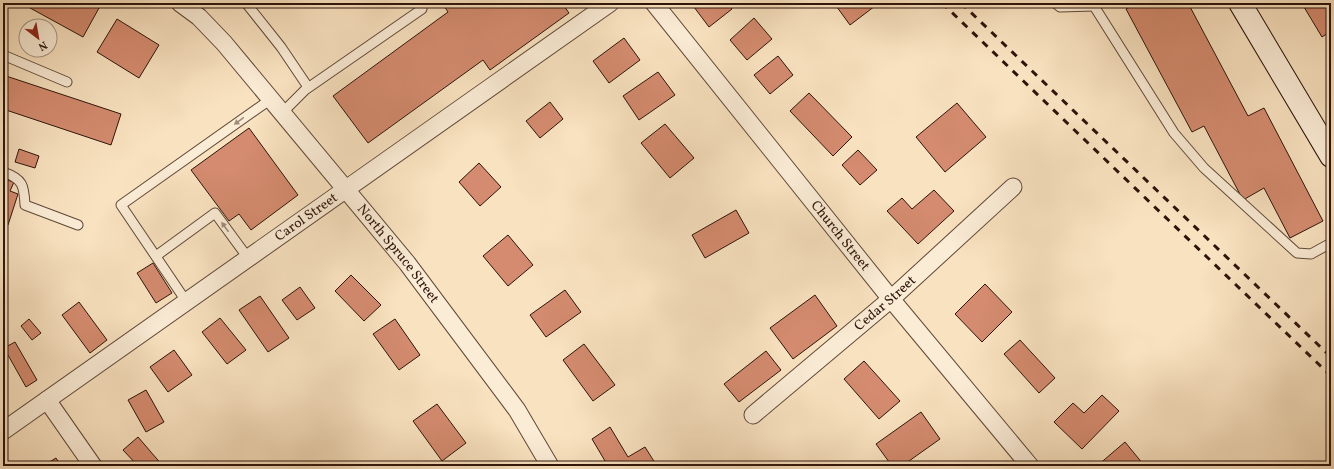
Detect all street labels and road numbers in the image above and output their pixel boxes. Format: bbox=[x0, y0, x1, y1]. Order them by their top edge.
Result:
street label: Carol Street bbox=[271, 188, 342, 246]
street label: Church Street bbox=[806, 196, 874, 275]
street label: North Spruce Street bbox=[353, 200, 443, 307]
street label: Cedar Street bbox=[850, 271, 920, 335]

